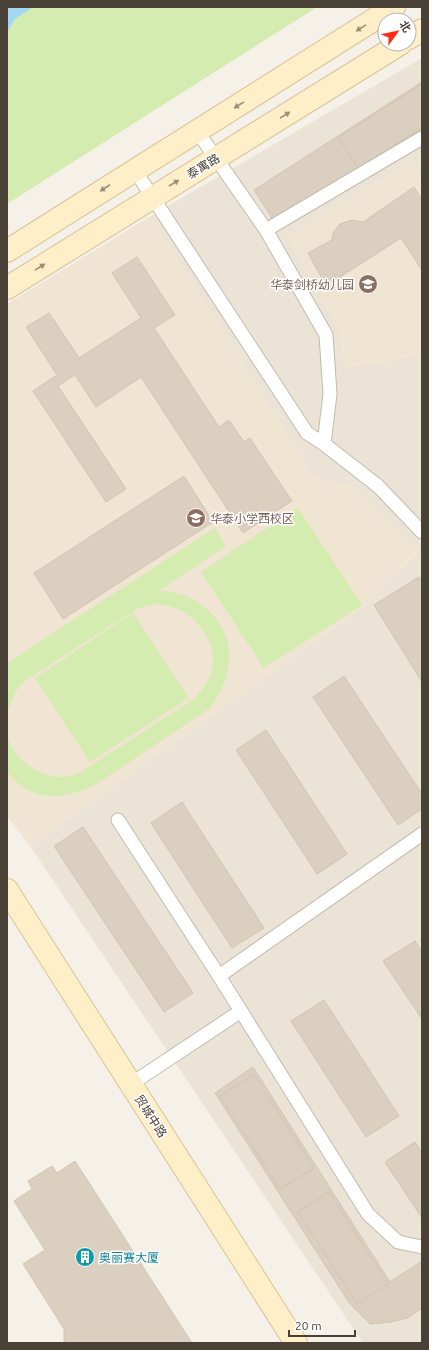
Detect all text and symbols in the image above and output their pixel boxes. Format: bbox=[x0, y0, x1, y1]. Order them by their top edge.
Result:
north arrow bbox=[377, 12, 417, 52]
text: 北 bbox=[397, 19, 413, 34]
one-way arrow bbox=[356, 24, 366, 32]
one-way arrow bbox=[233, 101, 245, 108]
one-way arrow bbox=[279, 112, 291, 119]
street label: 泰寓路 bbox=[184, 151, 222, 181]
one-way arrow bbox=[168, 180, 180, 187]
one-way arrow bbox=[100, 184, 110, 192]
one-way arrow bbox=[34, 264, 46, 271]
school or university icon: 华泰剑桥幼儿园 bbox=[357, 273, 379, 295]
place label: 华泰剑桥幼儿园 bbox=[270, 278, 354, 291]
school or university icon: 华泰小学西校区 bbox=[185, 507, 207, 529]
place label: 华泰小学西校区 bbox=[210, 512, 294, 525]
street label: 贸城中路 bbox=[132, 1092, 170, 1140]
building icon: 奥丽赛大厦 bbox=[74, 1246, 96, 1268]
place label: 奥丽赛大厦 bbox=[99, 1251, 159, 1264]
scale bar bbox=[289, 1312, 355, 1338]
text: 20 m bbox=[295, 1319, 322, 1332]

